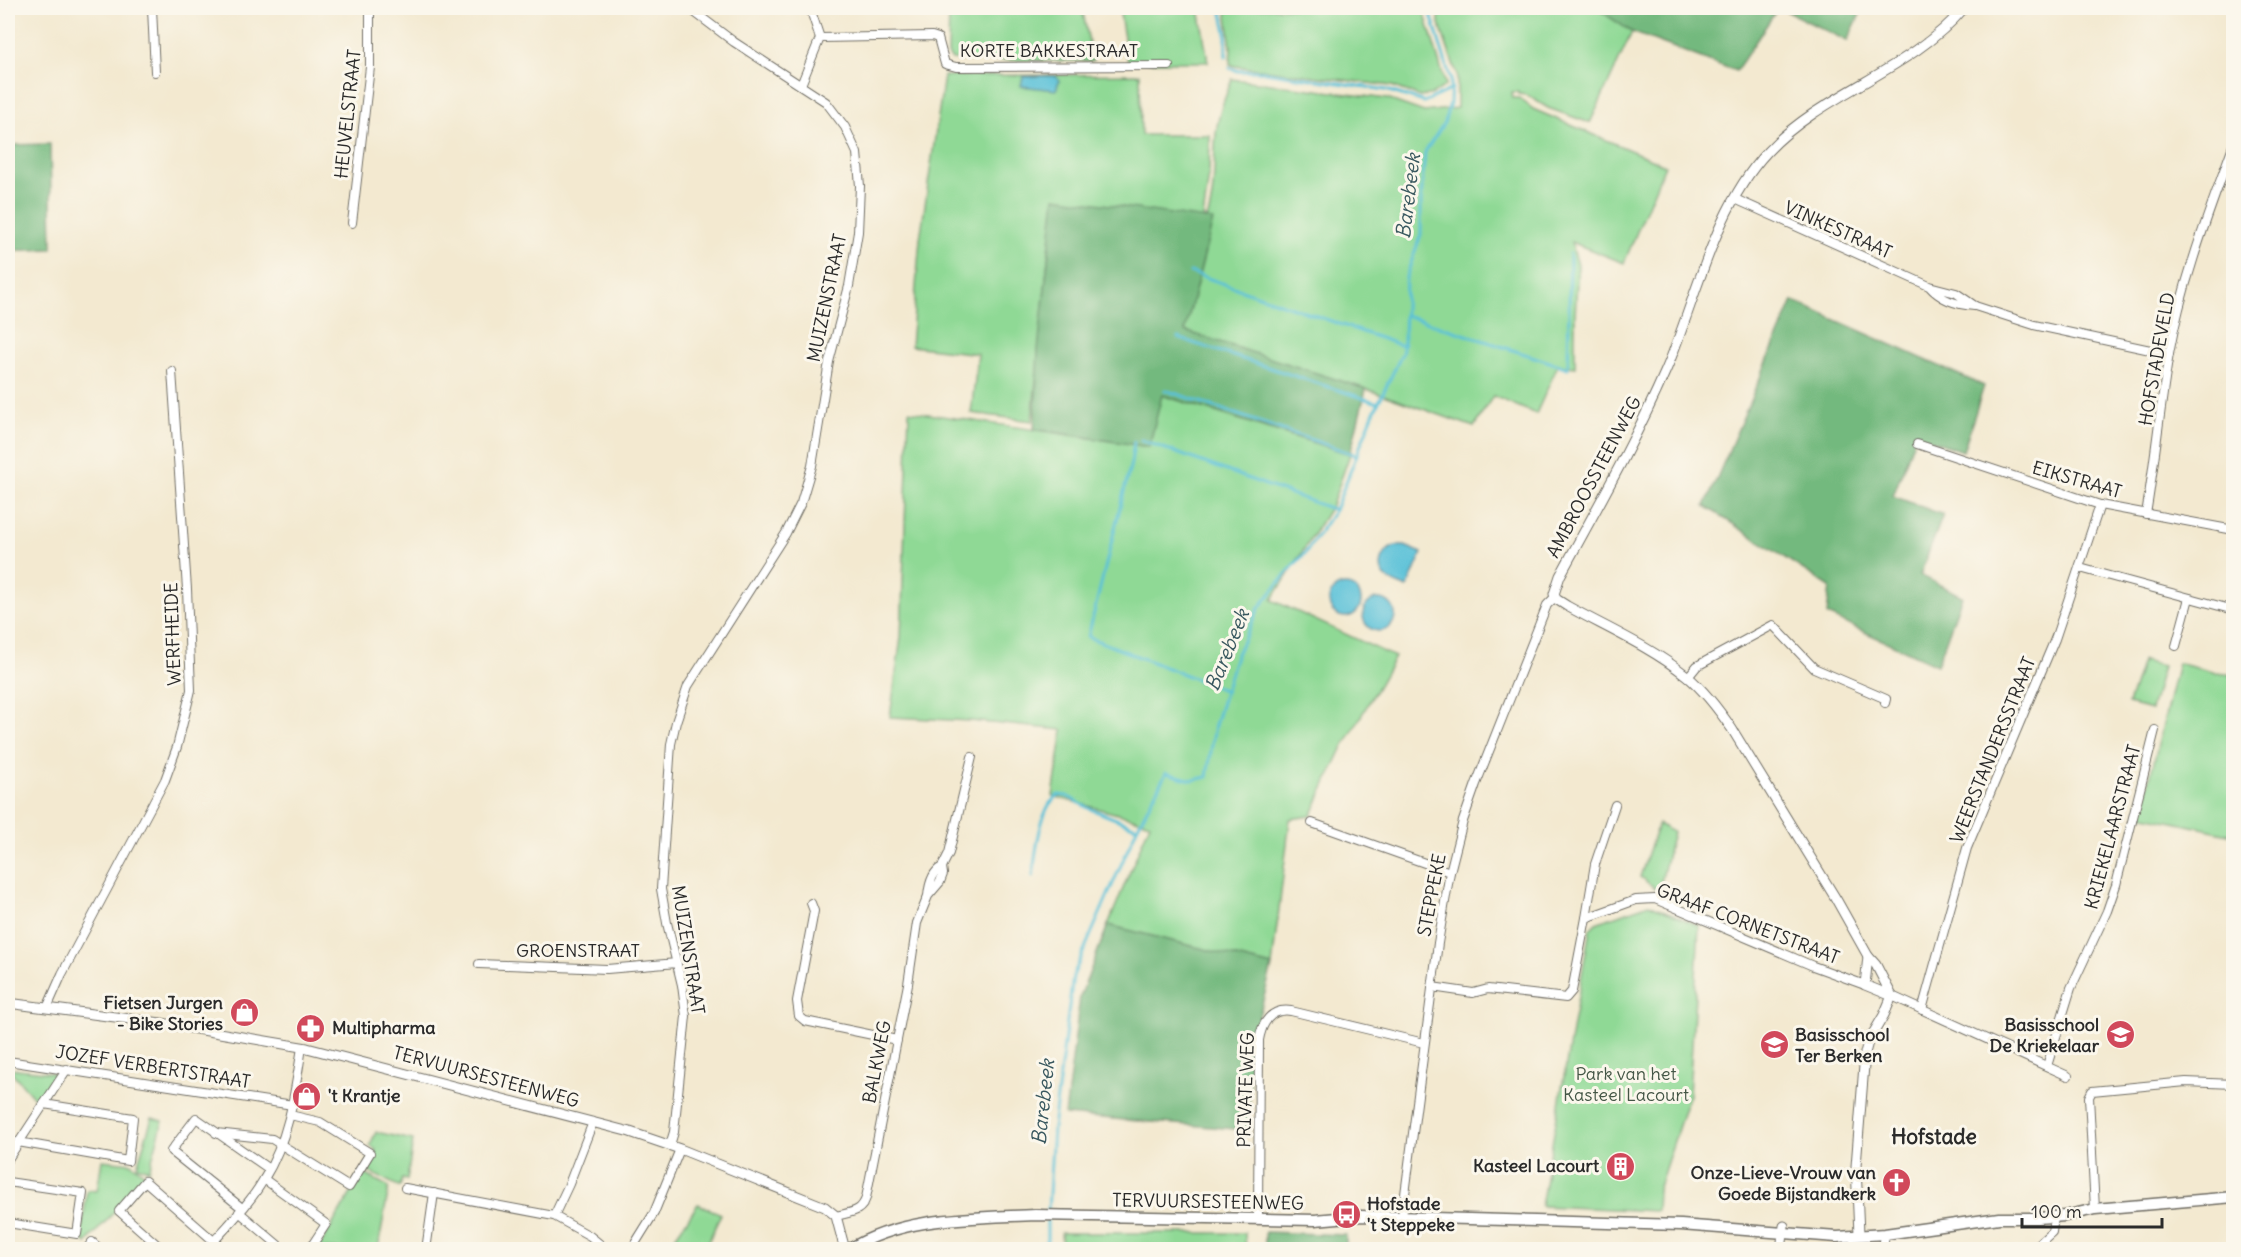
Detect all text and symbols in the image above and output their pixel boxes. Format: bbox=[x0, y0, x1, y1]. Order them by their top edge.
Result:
street label: KORTE BAKKESTRAAT bbox=[960, 39, 1138, 62]
street label: HEUVELSTRAAT bbox=[329, 48, 366, 180]
water label: Barebeek bbox=[1390, 150, 1425, 240]
street label: VINKESTRAAT bbox=[1781, 196, 1896, 264]
street label: MUIZENSTRAAT bbox=[802, 232, 851, 364]
street label: HOFSTADEVELD bbox=[2133, 290, 2180, 427]
street label: AMBROOSSTEENWEG bbox=[1541, 392, 1646, 562]
street label: EIKSTRAAT bbox=[2030, 456, 2125, 503]
street label: WERFHEIDE bbox=[159, 582, 186, 686]
water label: Barebeek bbox=[1199, 604, 1255, 694]
street label: WEERSTANDERSSTRAAT bbox=[1945, 653, 2040, 846]
street label: KRIEKELAARSTRAAT bbox=[2079, 742, 2146, 912]
street label: STEPPEKE bbox=[1412, 852, 1451, 938]
street label: GRAAF CORNETSTRAAT bbox=[1654, 878, 1843, 969]
street label: MUIZENSTRAAT bbox=[667, 884, 710, 1016]
street label: GROENSTRAAT bbox=[516, 939, 640, 962]
place label: Fietsen Jurgen - Bike Stories bbox=[103, 991, 224, 1035]
shop icon: Fietsen Jurgen - Bike Stories bbox=[228, 997, 260, 1029]
pharmacy icon: Multipharma bbox=[295, 1012, 327, 1044]
place label: Basisschool De Kriekelaar bbox=[1989, 1013, 2100, 1057]
place label: Multipharma bbox=[332, 1016, 435, 1039]
street label: BALKWEG bbox=[857, 1019, 896, 1105]
school or university icon: Basisschool De Kriekelaar bbox=[2104, 1019, 2136, 1051]
place label: Basisschool Ter Berken bbox=[1795, 1023, 1889, 1067]
school or university icon: Basisschool Ter Berken bbox=[1758, 1029, 1790, 1061]
street label: PRIVATE WEG bbox=[1232, 1032, 1259, 1148]
street label: JOZEF VERBERTSTRAAT bbox=[54, 1040, 252, 1093]
street label: TERVUURSESTEENWEG bbox=[391, 1041, 582, 1112]
water label: Barebeek bbox=[1026, 1056, 1060, 1146]
park label: Park van het Kasteel Lacourt bbox=[1563, 1062, 1689, 1106]
shop icon: 't Krantje bbox=[291, 1080, 323, 1112]
place label: 't Krantje bbox=[328, 1084, 401, 1107]
district label: Hofstade bbox=[1891, 1123, 1977, 1150]
building icon: Kasteel Lacourt bbox=[1604, 1150, 1636, 1182]
place label: Kasteel Lacourt bbox=[1473, 1154, 1600, 1177]
place label: Onze-Lieve-Vrouw van Goede Bijstandkerk bbox=[1691, 1161, 1877, 1205]
church icon: Onze-Lieve-Vrouw van Goede Bijstandkerk bbox=[1881, 1167, 1913, 1199]
street label: TERVUURSESTEENWEG bbox=[1112, 1188, 1304, 1215]
scale bar bbox=[2022, 1191, 2162, 1229]
place label: Hofstade 't Steppeke bbox=[1367, 1192, 1455, 1236]
bus stop icon: Hofstade 't Steppeke bbox=[1330, 1198, 1362, 1230]
text: 100 m bbox=[2031, 1200, 2082, 1223]

